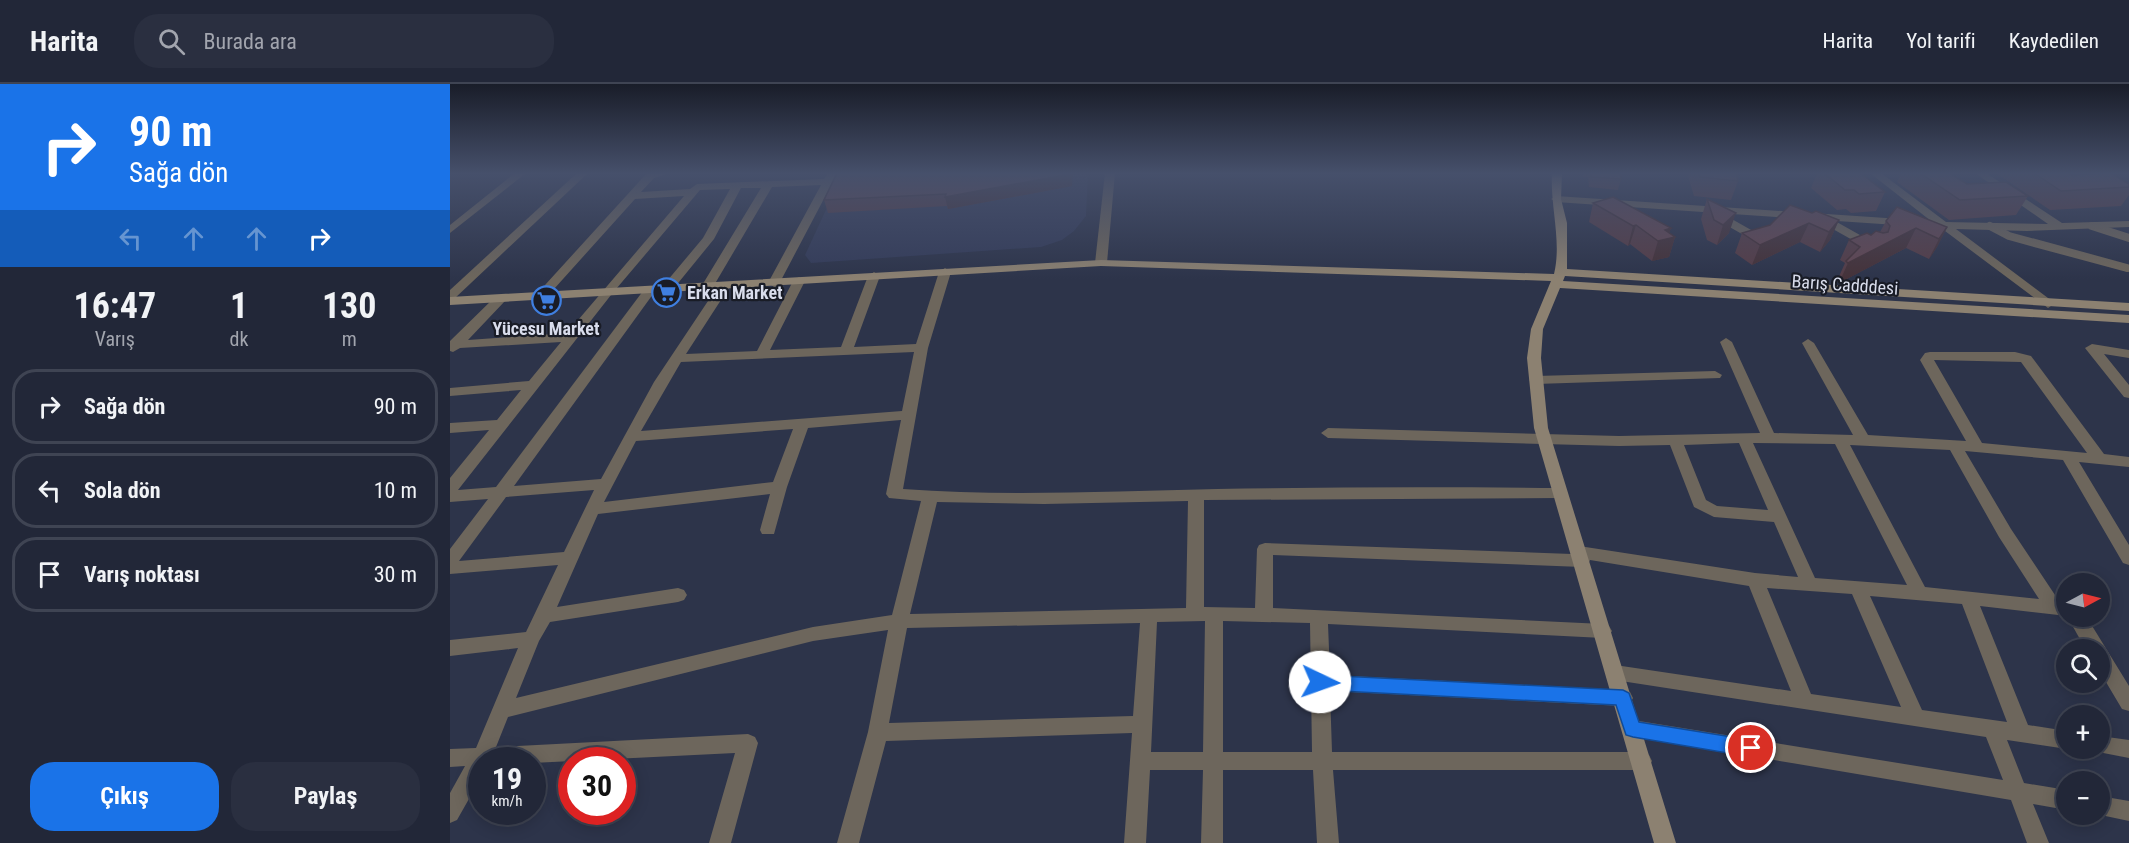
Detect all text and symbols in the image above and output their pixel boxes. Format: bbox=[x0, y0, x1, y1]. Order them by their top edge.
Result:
search box bbox=[134, 14, 554, 68]
text: Harita bbox=[30, 25, 98, 58]
icon: search bbox=[155, 25, 188, 58]
text: Burada ara bbox=[203, 29, 297, 54]
text: Harita bbox=[1823, 29, 1873, 53]
text: Yol tarifi bbox=[1906, 29, 1976, 53]
text: Kaydedilen bbox=[2009, 29, 2099, 53]
text: 90 m bbox=[129, 107, 212, 156]
icon: right bbox=[30, 108, 108, 186]
text: Sağa dön bbox=[129, 157, 228, 189]
icon: left bbox=[114, 222, 147, 255]
icon: ahead bbox=[177, 222, 210, 255]
icon: ahead bbox=[240, 222, 273, 255]
icon: right bbox=[303, 222, 336, 255]
street label: Barış Cadddesi bbox=[1791, 270, 1899, 299]
supermarket icon: Erkan Market bbox=[650, 277, 682, 309]
place label: Erkan Market bbox=[687, 282, 783, 303]
supermarket icon: Yücesu Market bbox=[530, 284, 562, 316]
text: 16:47 bbox=[73, 285, 156, 327]
text: 1 bbox=[230, 285, 248, 327]
text: 130 bbox=[322, 285, 377, 327]
place label: Yücesu Market bbox=[493, 318, 600, 339]
text: Varış bbox=[95, 327, 135, 351]
text: dk bbox=[230, 327, 248, 351]
text: m bbox=[342, 327, 357, 351]
icon: right bbox=[33, 390, 66, 423]
text: Sağa dön bbox=[84, 394, 165, 419]
text: 90 m bbox=[374, 394, 417, 419]
icon: left bbox=[33, 474, 66, 507]
text: Sola dön bbox=[84, 478, 160, 503]
text: 10 m bbox=[374, 478, 417, 503]
icon: arrive bbox=[33, 558, 66, 591]
text: Varış noktası bbox=[84, 562, 200, 587]
text: 30 m bbox=[374, 562, 417, 587]
north arrow bbox=[2056, 573, 2110, 627]
map controls bbox=[2056, 573, 2110, 825]
button: search bbox=[2056, 639, 2110, 693]
position arrow bbox=[1288, 650, 1352, 714]
button: + bbox=[2056, 705, 2110, 759]
pin bbox=[1725, 722, 1776, 773]
icon: arrive bbox=[1734, 731, 1767, 764]
speed limit sign: 30 bbox=[558, 747, 636, 825]
text: 19 bbox=[492, 761, 522, 796]
button: Çıkış bbox=[30, 762, 219, 831]
button: Paylaş bbox=[231, 762, 420, 831]
button: − bbox=[2056, 771, 2110, 825]
text: km/h bbox=[492, 792, 522, 810]

